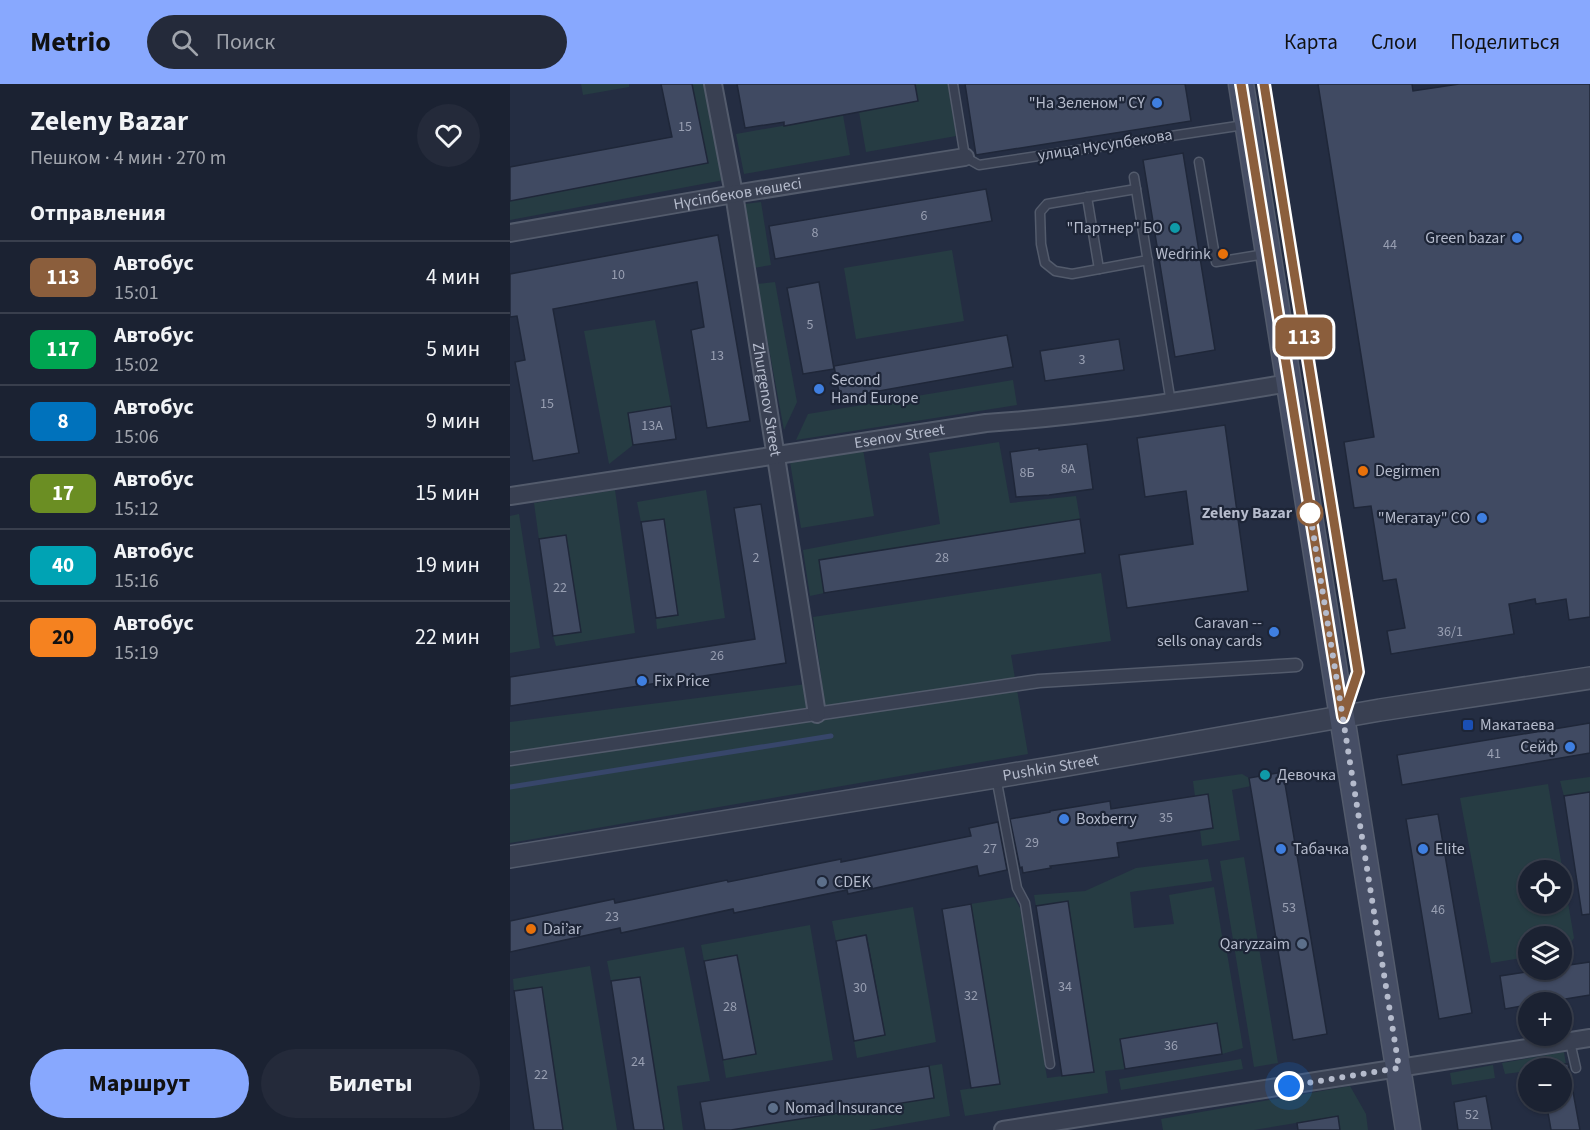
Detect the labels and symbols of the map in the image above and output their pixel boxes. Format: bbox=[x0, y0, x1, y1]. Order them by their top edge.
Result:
place label: "На Зеленом" СҮ bbox=[1029, 92, 1145, 114]
marker: "На Зеленом" СҮ bbox=[1150, 96, 1164, 110]
house number: 15 bbox=[678, 117, 692, 137]
street label: улица Нусупбекова bbox=[1036, 124, 1174, 166]
street label: Нүсіпбеков көшесі bbox=[672, 172, 803, 215]
house number: 6 bbox=[921, 206, 928, 226]
place label: "Партнер" БО bbox=[1067, 217, 1163, 239]
marker: "Партнер" БО bbox=[1168, 221, 1182, 235]
house number: 8 bbox=[812, 223, 819, 243]
place label: Green bazar bbox=[1425, 227, 1505, 249]
marker: Green bazar bbox=[1510, 231, 1524, 245]
house number: 44 bbox=[1383, 235, 1397, 255]
place label: Wedrink bbox=[1155, 243, 1211, 265]
marker: Wedrink bbox=[1216, 247, 1230, 261]
house number: 10 bbox=[611, 265, 625, 285]
house number: 5 bbox=[807, 315, 814, 335]
line badge: 113 bbox=[1270, 318, 1338, 356]
street label: Zhurgenov Street bbox=[747, 341, 787, 459]
house number: 13 bbox=[710, 346, 724, 366]
house number: 3 bbox=[1079, 350, 1086, 370]
place label: Second Hand Europe bbox=[831, 369, 918, 409]
marker: Second Hand Europe bbox=[812, 382, 826, 396]
house number: 15 bbox=[540, 394, 554, 414]
house number: 13А bbox=[641, 416, 663, 436]
street label: Esenov Street bbox=[853, 418, 947, 454]
house number: 8А bbox=[1061, 459, 1076, 479]
place label: Degirmen bbox=[1375, 460, 1440, 482]
house number: 8Б bbox=[1019, 463, 1035, 483]
marker: Degirmen bbox=[1356, 464, 1370, 478]
marker: Zeleny Bazar bbox=[1297, 500, 1323, 526]
place label: Zeleny Bazar bbox=[1202, 502, 1293, 524]
place label: "Мегатау" СО bbox=[1378, 507, 1470, 529]
marker: "Мегатау" СО bbox=[1475, 511, 1489, 525]
house number: 2 bbox=[753, 548, 760, 568]
house number: 28 bbox=[935, 548, 949, 568]
house number: 22 bbox=[553, 578, 567, 598]
place label: Caravan -- sells onay cards bbox=[1157, 612, 1262, 652]
house number: 36/1 bbox=[1437, 622, 1463, 642]
marker: Caravan -- sells onay cards bbox=[1267, 625, 1281, 639]
house number: 26 bbox=[710, 646, 724, 666]
place label: Fix Price bbox=[654, 670, 710, 692]
marker: Fix Price bbox=[635, 674, 649, 688]
place label: Макатаева bbox=[1480, 714, 1555, 736]
marker: Макатаева bbox=[1461, 718, 1475, 732]
place label: Сейф bbox=[1520, 736, 1558, 758]
marker: Сейф bbox=[1563, 740, 1577, 754]
house number: 41 bbox=[1487, 744, 1501, 764]
street label: Pushkin Street bbox=[1001, 749, 1101, 787]
place label: Девочка bbox=[1277, 764, 1336, 786]
marker: Девочка bbox=[1258, 768, 1272, 782]
place label: Boxberry bbox=[1076, 808, 1137, 830]
house number: 35 bbox=[1159, 808, 1173, 828]
marker: Boxberry bbox=[1057, 812, 1071, 826]
house number: 29 bbox=[1025, 833, 1039, 853]
place label: Табачка bbox=[1293, 838, 1349, 860]
place label: Elite bbox=[1435, 838, 1465, 860]
house number: 27 bbox=[983, 839, 997, 859]
marker: Табачка bbox=[1274, 842, 1288, 856]
marker: Elite bbox=[1416, 842, 1430, 856]
place label: CDEK bbox=[834, 871, 871, 893]
marker: CDEK bbox=[815, 875, 829, 889]
house number: 53 bbox=[1282, 898, 1296, 918]
house number: 46 bbox=[1431, 900, 1445, 920]
house number: 23 bbox=[605, 907, 619, 927]
place label: Dai’ar bbox=[543, 918, 582, 940]
marker: Dai’ar bbox=[524, 922, 538, 936]
place label: Qaryzzaim bbox=[1220, 933, 1290, 955]
marker: Qaryzzaim bbox=[1295, 937, 1309, 951]
house number: 34 bbox=[1058, 977, 1072, 997]
house number: 30 bbox=[853, 978, 867, 998]
house number: 32 bbox=[964, 986, 978, 1006]
house number: 28 bbox=[723, 997, 737, 1017]
house number: 36 bbox=[1164, 1036, 1178, 1056]
house number: 24 bbox=[631, 1052, 645, 1072]
house number: 22 bbox=[534, 1065, 548, 1085]
your location bbox=[1274, 1071, 1304, 1101]
place label: Nomad Insurance bbox=[785, 1097, 903, 1119]
marker: Nomad Insurance bbox=[766, 1101, 780, 1115]
house number: 52 bbox=[1465, 1105, 1479, 1125]

